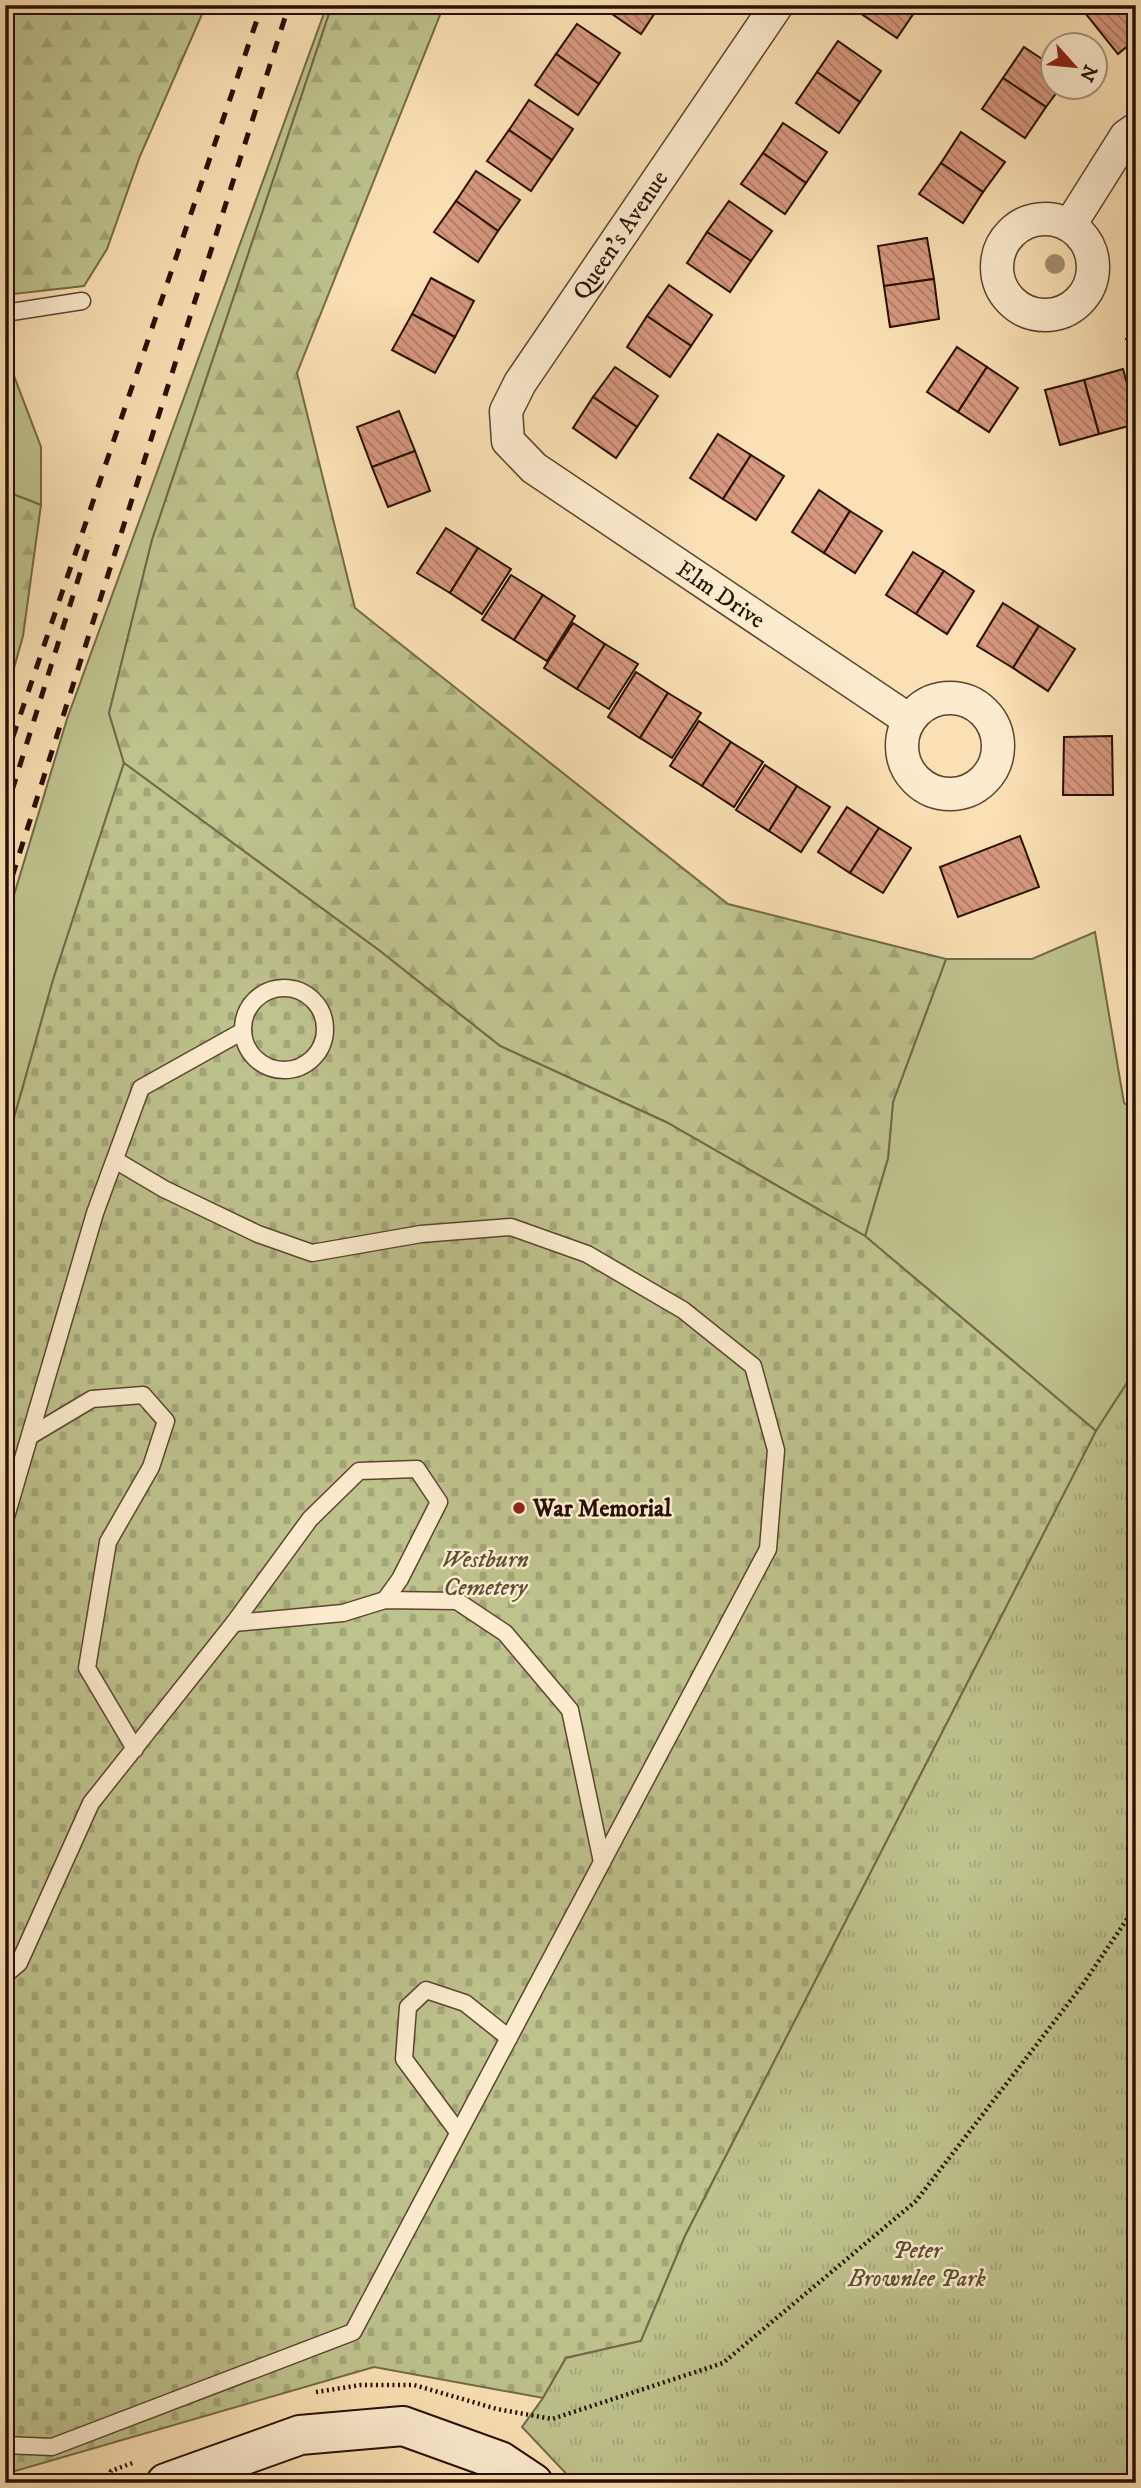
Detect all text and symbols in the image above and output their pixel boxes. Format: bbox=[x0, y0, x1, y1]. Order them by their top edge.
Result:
north arrow bbox=[1040, 32, 1110, 102]
text: N bbox=[1074, 61, 1102, 86]
street label: Queen's Avenue bbox=[567, 165, 675, 306]
street label: Elm Drive bbox=[670, 554, 771, 635]
place label: War Memorial bbox=[532, 1494, 672, 1524]
marker: War Memorial bbox=[511, 1500, 527, 1516]
park label: Westburn Cemetery bbox=[441, 1545, 529, 1603]
park label: Peter Brownlee Park bbox=[847, 2236, 986, 2294]

